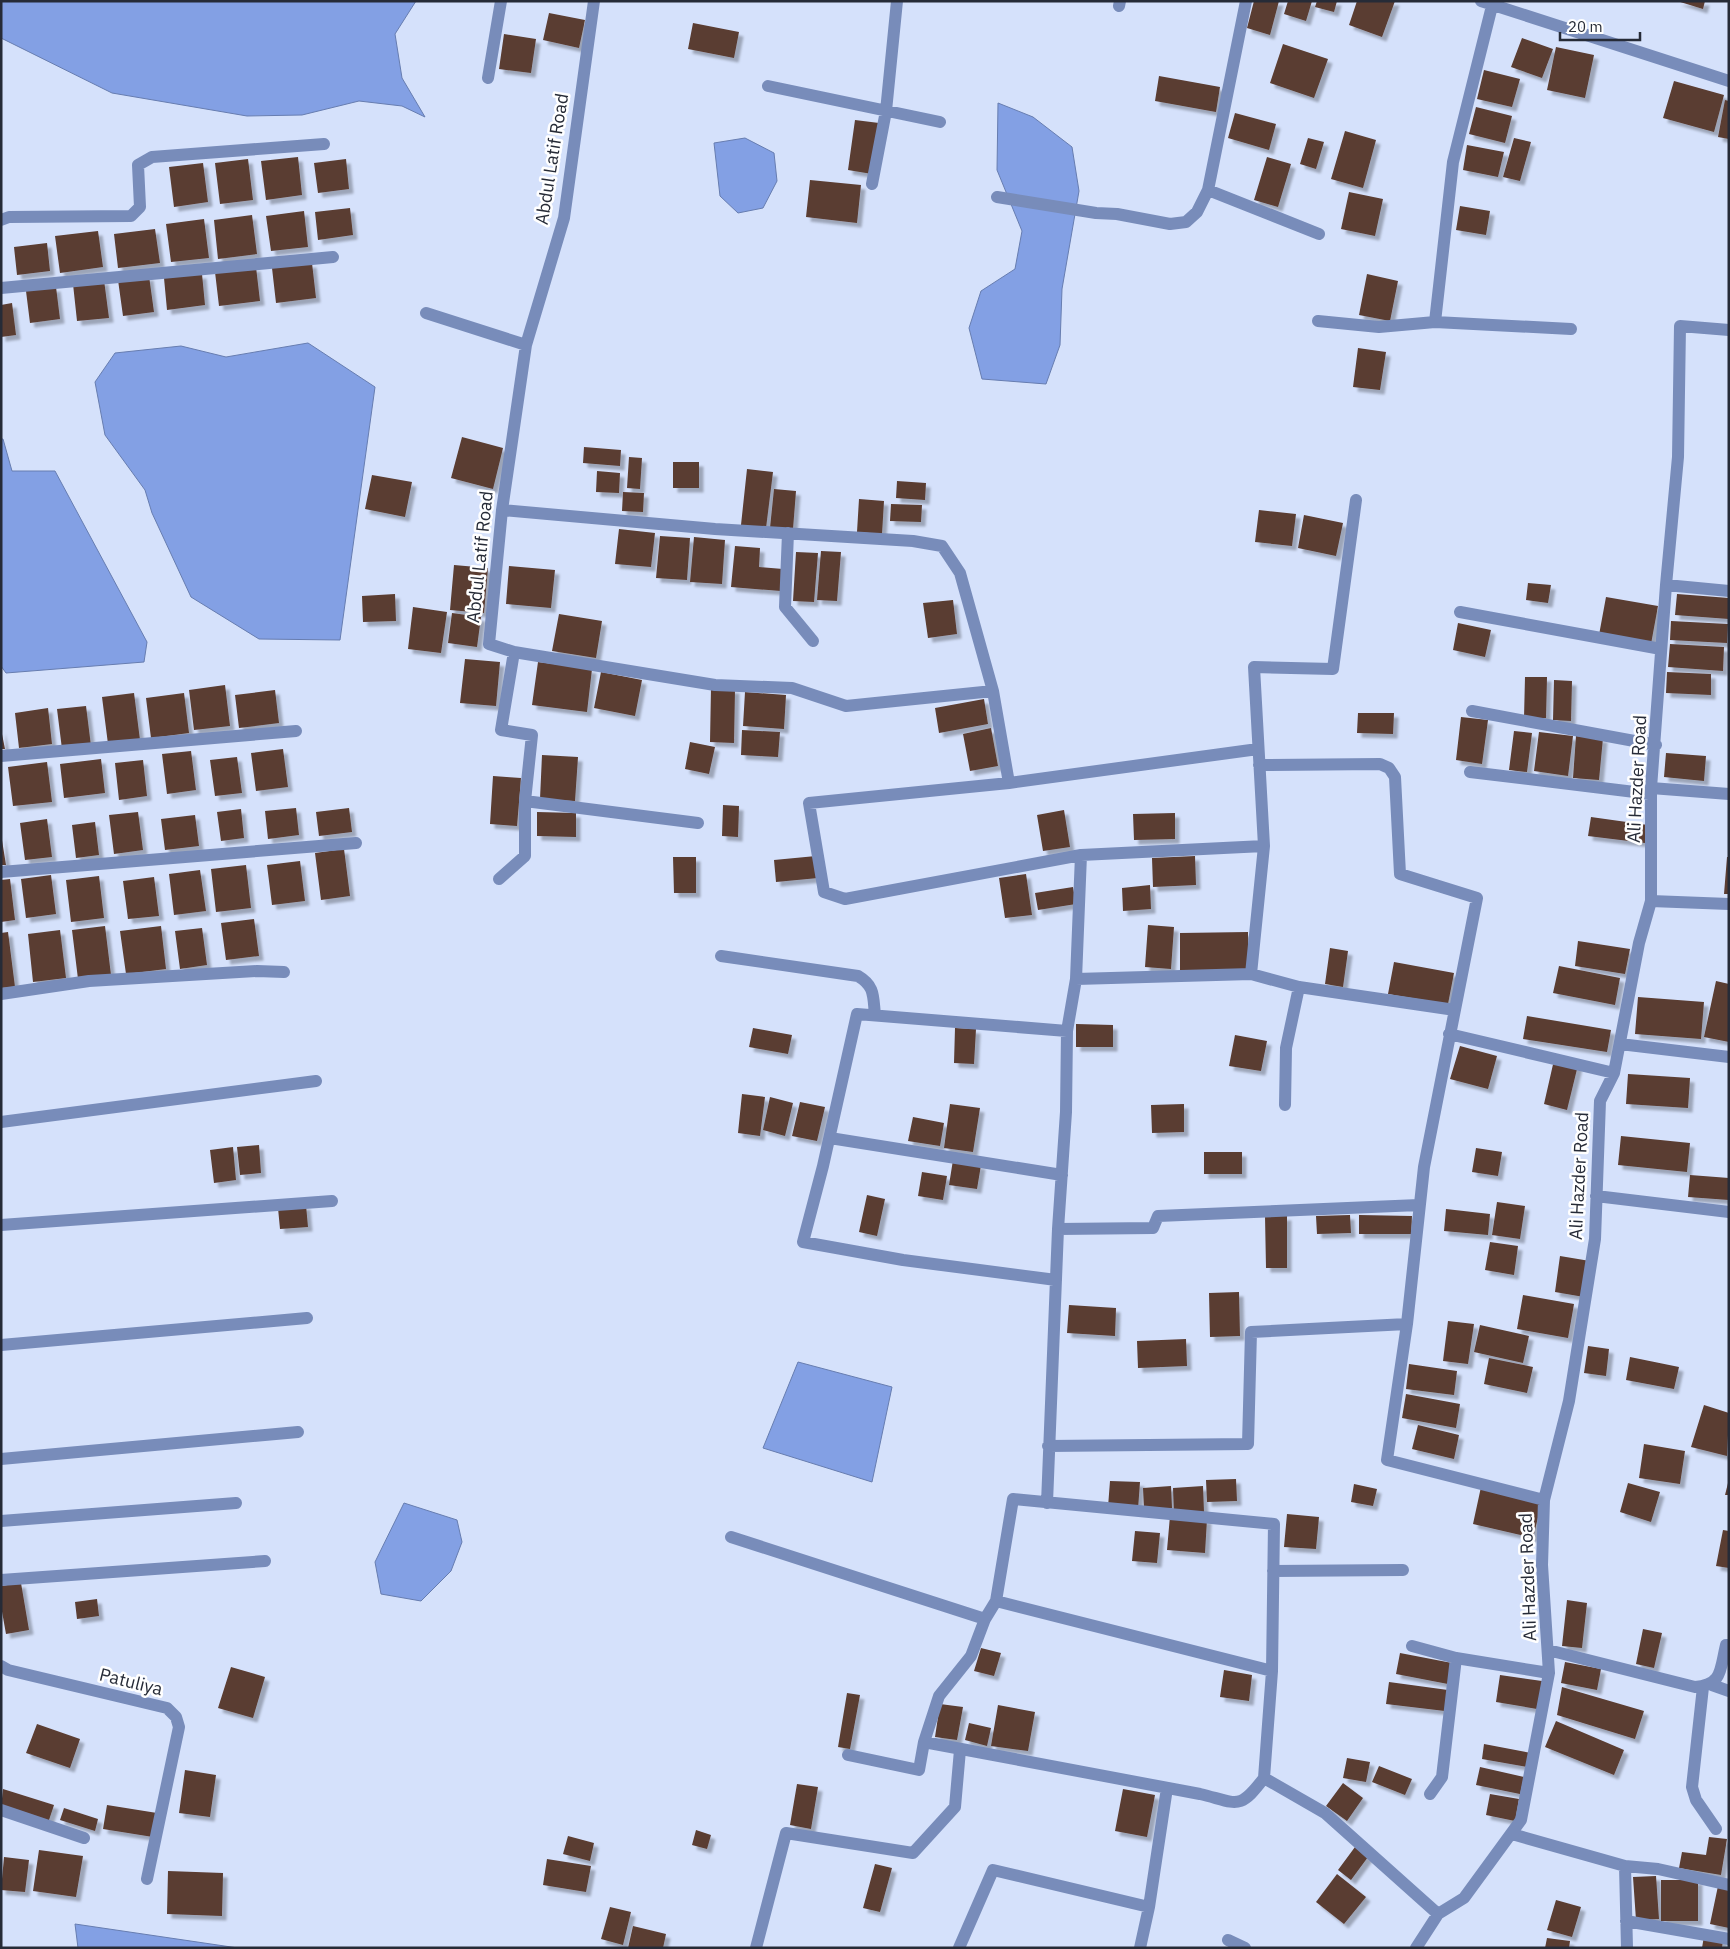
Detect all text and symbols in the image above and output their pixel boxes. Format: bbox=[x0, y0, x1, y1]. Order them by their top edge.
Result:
scale bar bbox=[1560, 10, 1640, 42]
text: 20 m bbox=[1568, 17, 1603, 36]
street label: Abdul Latif Road bbox=[530, 92, 573, 226]
street label: Abdul Latif Road bbox=[461, 490, 498, 624]
street label: Ali Hazder Road bbox=[1622, 714, 1651, 844]
street label: Ali Hazder Road bbox=[1564, 1111, 1593, 1241]
street label: Ali Hazder Road bbox=[1514, 1513, 1541, 1642]
street label: Patuliya bbox=[97, 1663, 166, 1701]

